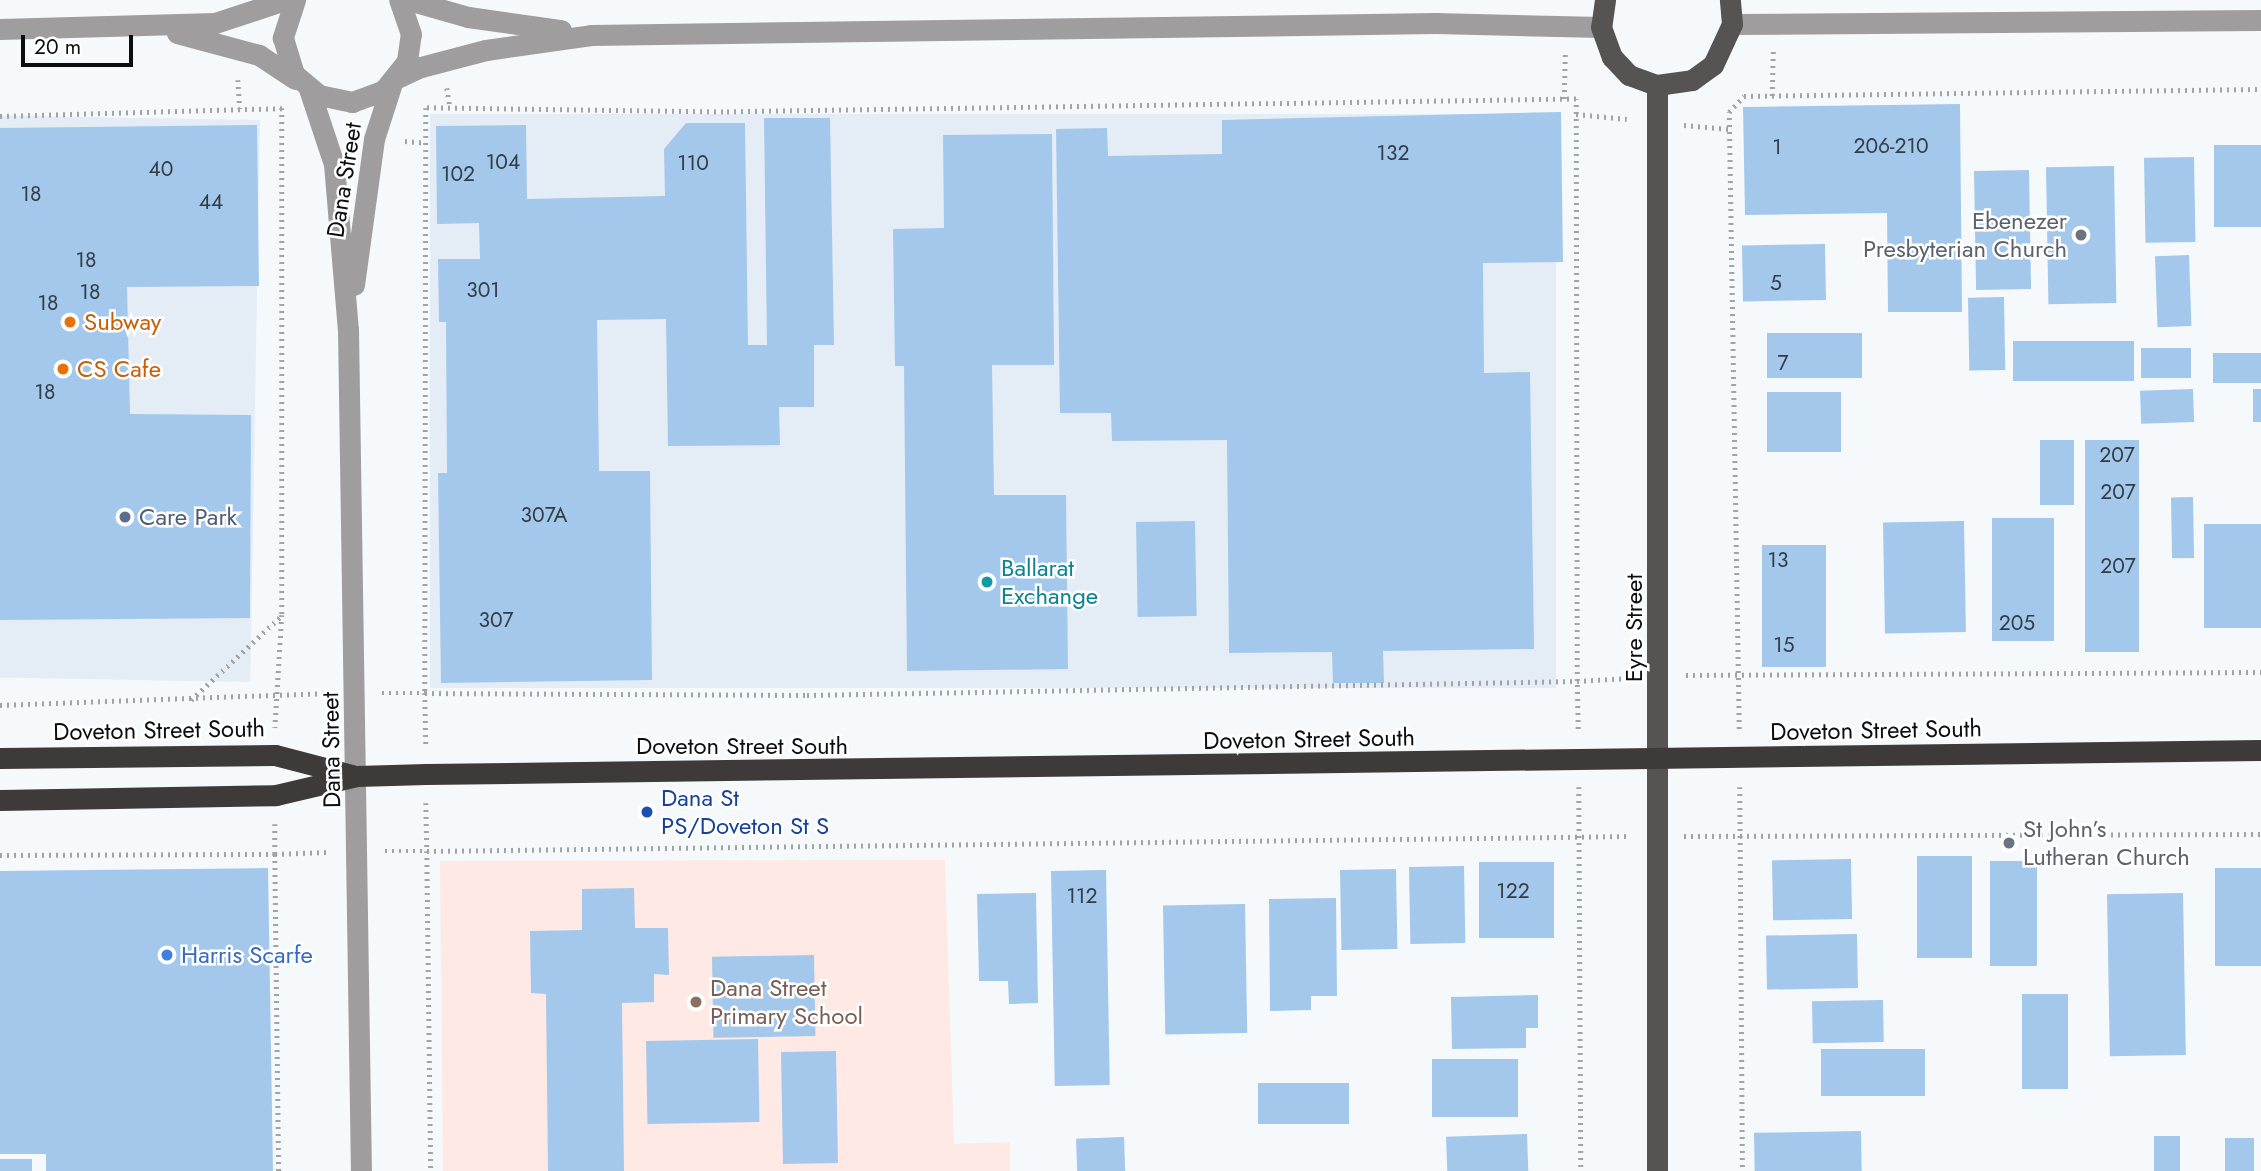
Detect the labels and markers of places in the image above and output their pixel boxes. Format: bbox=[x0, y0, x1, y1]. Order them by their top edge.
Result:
place label: Ebenezer Presbyterian Church bbox=[1863, 207, 2067, 263]
marker: Ebenezer Presbyterian Church bbox=[2073, 227, 2089, 243]
place label: Subway bbox=[84, 308, 161, 336]
marker: Subway bbox=[62, 314, 78, 330]
place label: CS Cafe bbox=[77, 355, 161, 383]
marker: CS Cafe bbox=[55, 361, 71, 377]
place label: Care Park bbox=[139, 503, 237, 531]
marker: Care Park bbox=[117, 509, 133, 525]
place label: Ballarat Exchange bbox=[1001, 554, 1098, 610]
marker: Ballarat Exchange bbox=[979, 574, 995, 590]
place label: Dana St PS/Doveton St S bbox=[661, 784, 829, 840]
marker: Dana St PS/Doveton St S bbox=[639, 804, 655, 820]
place label: St John’s Lutheran Church bbox=[2023, 815, 2190, 871]
marker: St John’s Lutheran Church bbox=[2001, 835, 2017, 851]
place label: Harris Scarfe bbox=[181, 941, 313, 969]
marker: Harris Scarfe bbox=[159, 947, 175, 963]
place label: Dana Street Primary School bbox=[710, 974, 863, 1030]
marker: Dana Street Primary School bbox=[688, 994, 704, 1010]

